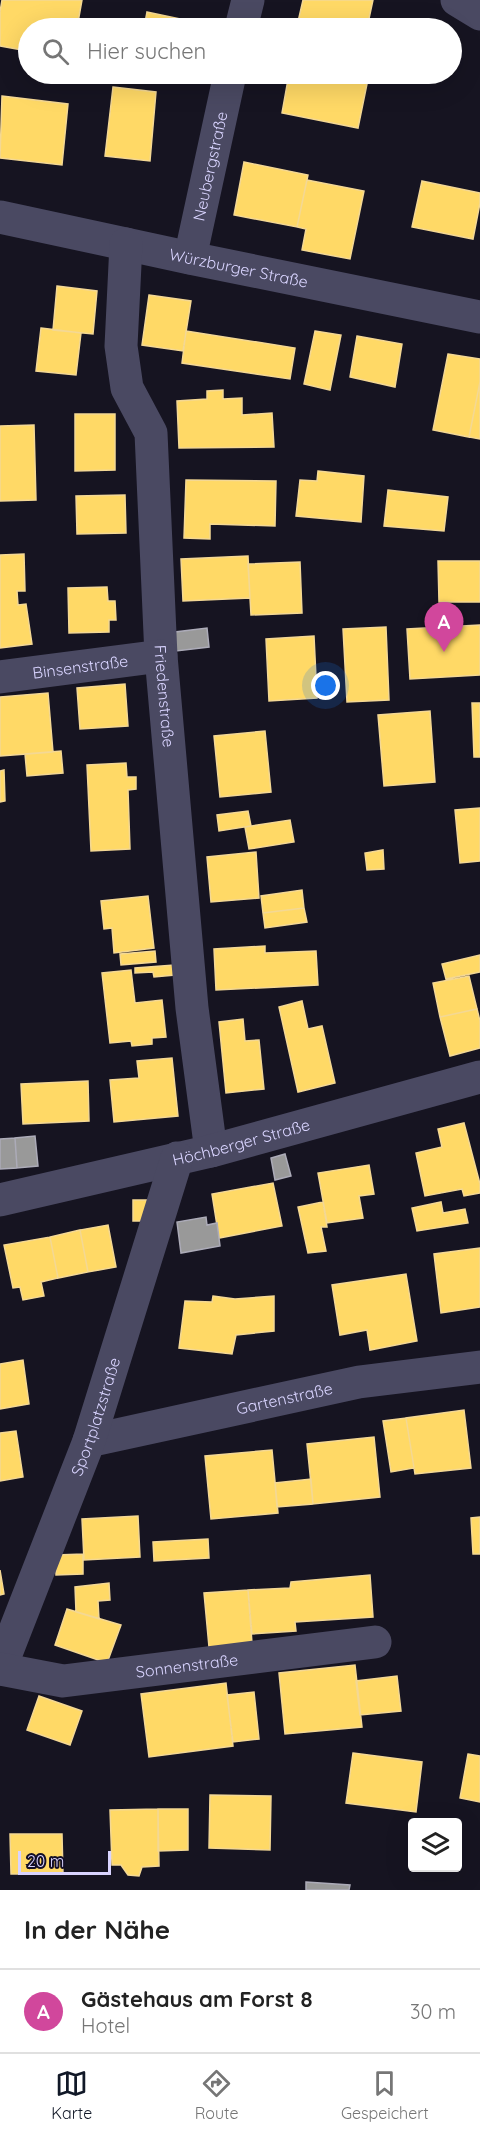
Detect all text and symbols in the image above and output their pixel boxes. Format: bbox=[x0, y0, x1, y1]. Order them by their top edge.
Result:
search box bbox=[18, 18, 462, 84]
icon: search bbox=[39, 35, 72, 68]
text: Hier suchen bbox=[87, 37, 206, 65]
street label: Neubergstraße bbox=[188, 109, 232, 223]
street label: Würzburger Straße bbox=[167, 244, 310, 292]
pin: A bbox=[424, 602, 464, 652]
street label: Friedenstraße bbox=[151, 644, 179, 748]
street label: Binsenstraße bbox=[31, 650, 129, 683]
your location bbox=[311, 671, 340, 700]
street label: Höchberger Straße bbox=[170, 1114, 312, 1170]
street label: Sportplatzstraße bbox=[66, 1355, 124, 1479]
street label: Gartenstraße bbox=[234, 1378, 335, 1419]
street label: Sonnenstraße bbox=[135, 1649, 239, 1682]
map controls bbox=[408, 1818, 462, 1872]
button: layers bbox=[408, 1818, 462, 1872]
scale bar bbox=[18, 1848, 111, 1876]
text: 20 m bbox=[27, 1851, 64, 1871]
text: In der Nähe bbox=[24, 1913, 170, 1946]
text: Gästehaus am Forst 8 bbox=[81, 1985, 312, 2013]
text: A bbox=[37, 1999, 50, 2024]
text: 30 m bbox=[410, 1999, 456, 2024]
text: Hotel bbox=[81, 2013, 130, 2038]
tab: Karte bbox=[51, 2067, 92, 2123]
tab: Route bbox=[195, 2067, 239, 2123]
tab: Gespeichert bbox=[341, 2067, 429, 2123]

